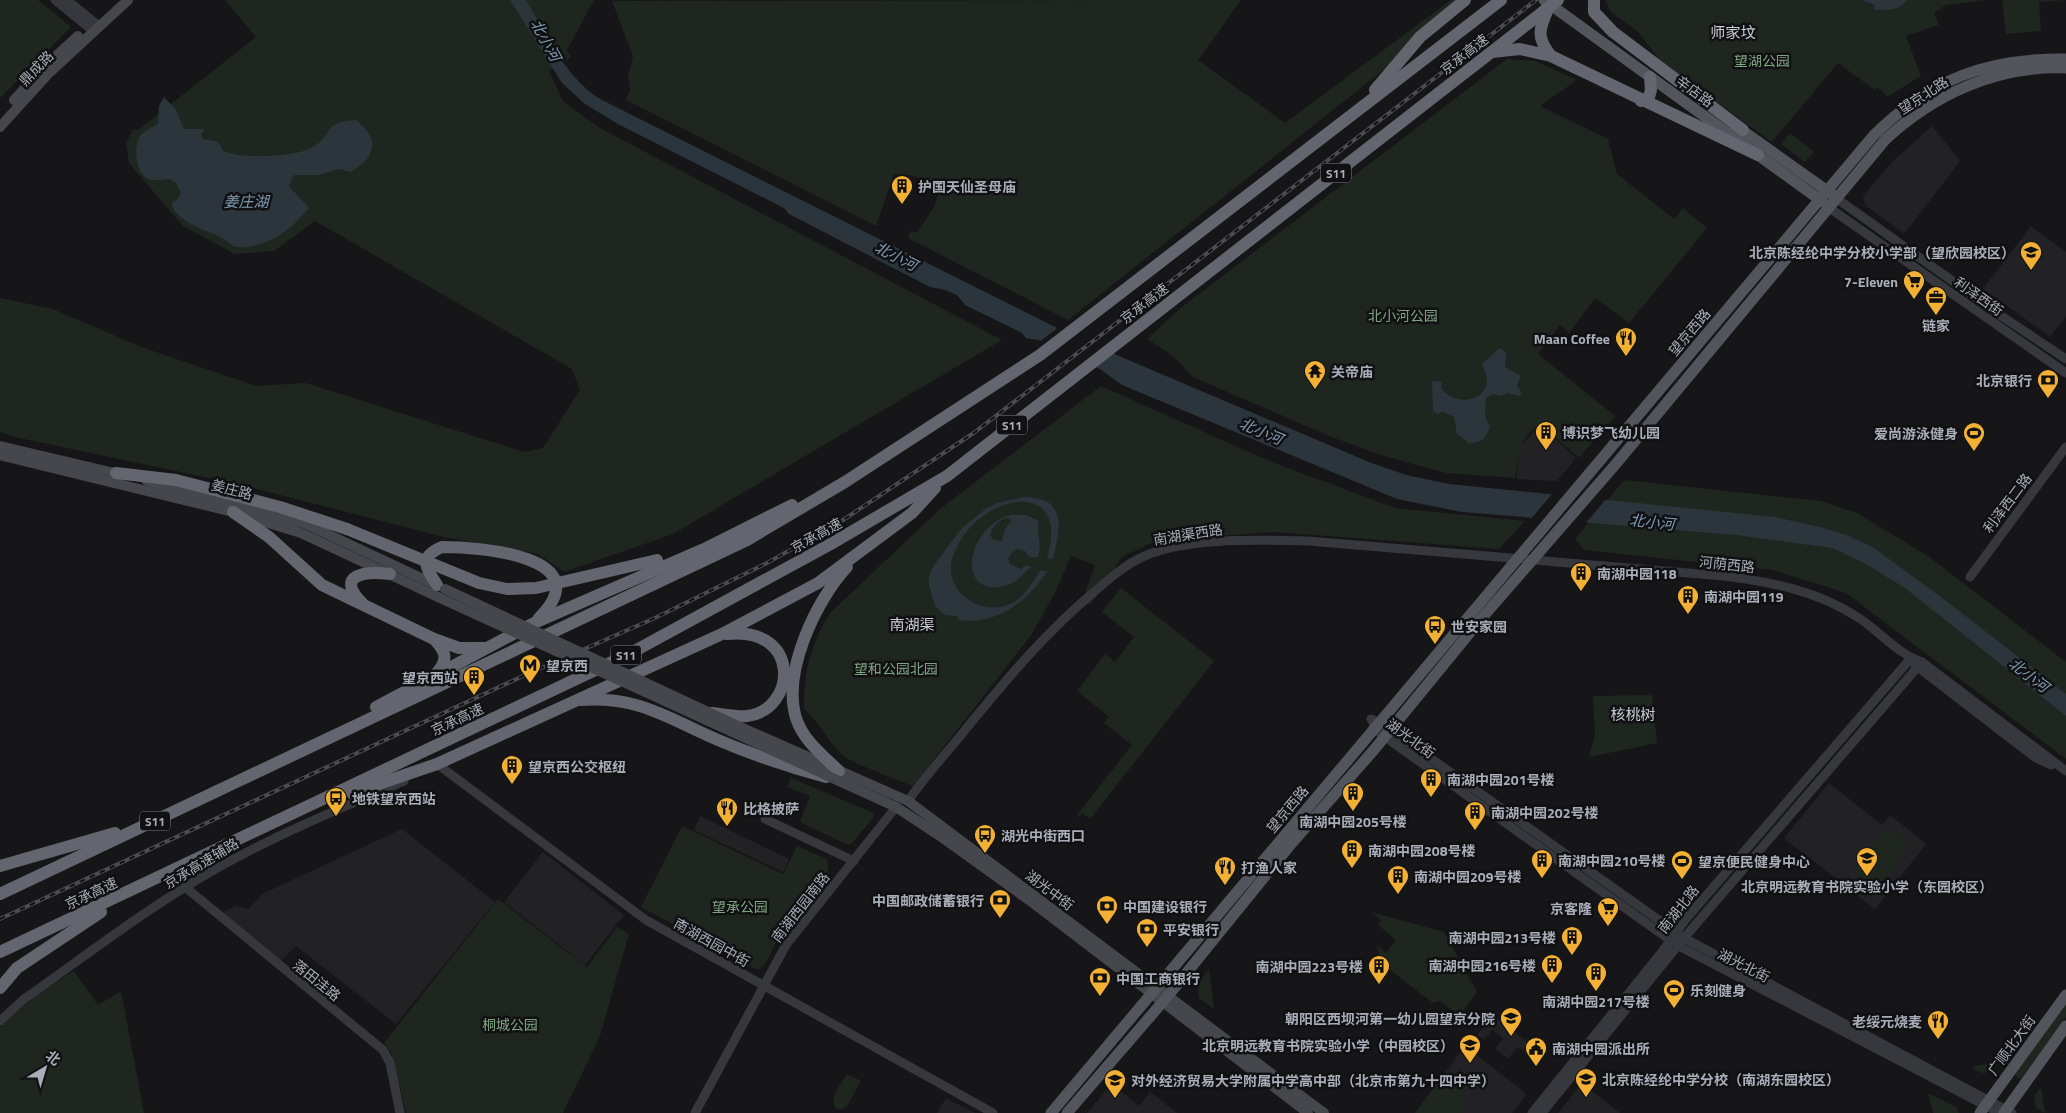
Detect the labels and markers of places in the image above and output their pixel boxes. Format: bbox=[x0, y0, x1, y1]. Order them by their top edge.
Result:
building icon: 护国天仙圣母庙 bbox=[890, 174, 914, 205]
place label: 护国天仙圣母庙 bbox=[918, 176, 1016, 197]
school or university icon: 北京陈经纶中学分校小学部（望欣园校区） bbox=[2019, 240, 2043, 271]
place label: 北京陈经纶中学分校小学部（望欣园校区） bbox=[1749, 242, 2015, 263]
supermarket icon: 7-Eleven bbox=[1902, 269, 1926, 300]
place label: 7-Eleven bbox=[1844, 271, 1898, 292]
office icon: 链家 bbox=[1924, 285, 1948, 316]
place label: 链家 bbox=[1922, 315, 1950, 336]
restaurant icon: Maan Coffee bbox=[1614, 326, 1638, 357]
place label: Maan Coffee bbox=[1534, 328, 1610, 349]
temple icon: 关帝庙 bbox=[1303, 359, 1327, 390]
place label: 关帝庙 bbox=[1331, 361, 1373, 382]
bank icon: 北京银行 bbox=[2036, 368, 2060, 399]
place label: 北京银行 bbox=[1976, 370, 2032, 391]
building icon: 博识梦飞幼儿园 bbox=[1534, 420, 1558, 451]
sports icon: 爱尚游泳健身 bbox=[1962, 421, 1986, 452]
place label: 博识梦飞幼儿园 bbox=[1562, 422, 1660, 443]
place label: 爱尚游泳健身 bbox=[1874, 423, 1958, 444]
building icon: 南湖中园118 bbox=[1569, 561, 1593, 592]
place label: 南湖中园118 bbox=[1597, 563, 1677, 584]
building icon: 南湖中园119 bbox=[1676, 584, 1700, 615]
place label: 南湖中园119 bbox=[1704, 586, 1784, 607]
bus stop icon: 世安家园 bbox=[1423, 614, 1447, 645]
place label: 世安家园 bbox=[1451, 616, 1507, 637]
metro station icon: 望京西 bbox=[518, 653, 542, 684]
place label: 望京西 bbox=[546, 655, 588, 676]
building icon: 望京西站 bbox=[462, 665, 486, 696]
place label: 望京西站 bbox=[402, 667, 458, 688]
building icon: 望京西公交枢纽 bbox=[500, 754, 524, 785]
place label: 望京西公交枢纽 bbox=[528, 756, 626, 777]
building icon: 南湖中园201号楼 bbox=[1419, 767, 1443, 798]
place label: 南湖中园201号楼 bbox=[1447, 769, 1555, 790]
building icon: 南湖中园205号楼 bbox=[1341, 781, 1365, 812]
bus stop icon: 地铁望京西站 bbox=[324, 786, 348, 817]
place label: 地铁望京西站 bbox=[352, 788, 436, 809]
restaurant icon: 比格披萨 bbox=[715, 796, 739, 827]
place label: 比格披萨 bbox=[743, 798, 799, 819]
building icon: 南湖中园202号楼 bbox=[1463, 800, 1487, 831]
place label: 南湖中园202号楼 bbox=[1491, 802, 1599, 823]
place label: 南湖中园205号楼 bbox=[1299, 811, 1407, 832]
bus stop icon: 湖光中街西口 bbox=[973, 823, 997, 854]
place label: 湖光中街西口 bbox=[1001, 825, 1085, 846]
building icon: 南湖中园208号楼 bbox=[1340, 838, 1364, 869]
place label: 南湖中园208号楼 bbox=[1368, 840, 1476, 861]
school or university icon: 北京明远教育书院实验小学（东园校区） bbox=[1855, 846, 1879, 877]
building icon: 南湖中园210号楼 bbox=[1530, 848, 1554, 879]
sports icon: 望京便民健身中心 bbox=[1670, 849, 1694, 880]
place label: 南湖中园210号楼 bbox=[1558, 850, 1666, 871]
place label: 望京便民健身中心 bbox=[1698, 851, 1810, 872]
restaurant icon: 打渔人家 bbox=[1213, 855, 1237, 886]
place label: 打渔人家 bbox=[1241, 857, 1297, 878]
building icon: 南湖中园209号楼 bbox=[1386, 864, 1410, 895]
place label: 南湖中园209号楼 bbox=[1414, 866, 1522, 887]
place label: 北京明远教育书院实验小学（东园校区） bbox=[1741, 876, 1993, 897]
bank icon: 中国邮政储蓄银行 bbox=[988, 888, 1012, 919]
place label: 中国邮政储蓄银行 bbox=[872, 890, 984, 911]
bank icon: 中国建设银行 bbox=[1095, 894, 1119, 925]
place label: 中国建设银行 bbox=[1123, 896, 1207, 917]
supermarket icon: 京客隆 bbox=[1596, 896, 1620, 927]
place label: 京客隆 bbox=[1550, 898, 1592, 919]
bank icon: 平安银行 bbox=[1135, 917, 1159, 948]
place label: 平安银行 bbox=[1163, 919, 1219, 940]
building icon: 南湖中园213号楼 bbox=[1560, 925, 1584, 956]
place label: 南湖中园213号楼 bbox=[1448, 927, 1556, 948]
building icon: 南湖中园216号楼 bbox=[1540, 953, 1564, 984]
building icon: 南湖中园223号楼 bbox=[1367, 954, 1391, 985]
place label: 南湖中园216号楼 bbox=[1428, 955, 1536, 976]
place label: 南湖中园223号楼 bbox=[1255, 956, 1363, 977]
building icon: 南湖中园217号楼 bbox=[1584, 961, 1608, 992]
bank icon: 中国工商银行 bbox=[1088, 966, 1112, 997]
place label: 中国工商银行 bbox=[1116, 968, 1200, 989]
sports icon: 乐刻健身 bbox=[1662, 978, 1686, 1009]
place label: 乐刻健身 bbox=[1690, 980, 1746, 1001]
place label: 南湖中园217号楼 bbox=[1542, 991, 1650, 1012]
school or university icon: 朝阳区西坝河第一幼儿园望京分院 bbox=[1499, 1006, 1523, 1037]
place label: 朝阳区西坝河第一幼儿园望京分院 bbox=[1285, 1008, 1495, 1029]
restaurant icon: 老绥元烧麦 bbox=[1926, 1009, 1950, 1040]
place label: 老绥元烧麦 bbox=[1852, 1011, 1922, 1032]
school or university icon: 北京明远教育书院实验小学（中园校区） bbox=[1458, 1033, 1482, 1064]
place label: 北京明远教育书院实验小学（中园校区） bbox=[1202, 1035, 1454, 1056]
public building icon: 南湖中园派出所 bbox=[1524, 1036, 1548, 1067]
place label: 南湖中园派出所 bbox=[1552, 1038, 1650, 1059]
school or university icon: 北京陈经纶中学分校（南湖东园校区） bbox=[1574, 1067, 1598, 1098]
school or university icon: 对外经济贸易大学附属中学高中部（北京市第九十四中学） bbox=[1103, 1068, 1127, 1099]
place label: 北京陈经纶中学分校（南湖东园校区） bbox=[1602, 1069, 1840, 1090]
place label: 对外经济贸易大学附属中学高中部（北京市第九十四中学） bbox=[1131, 1070, 1495, 1091]

